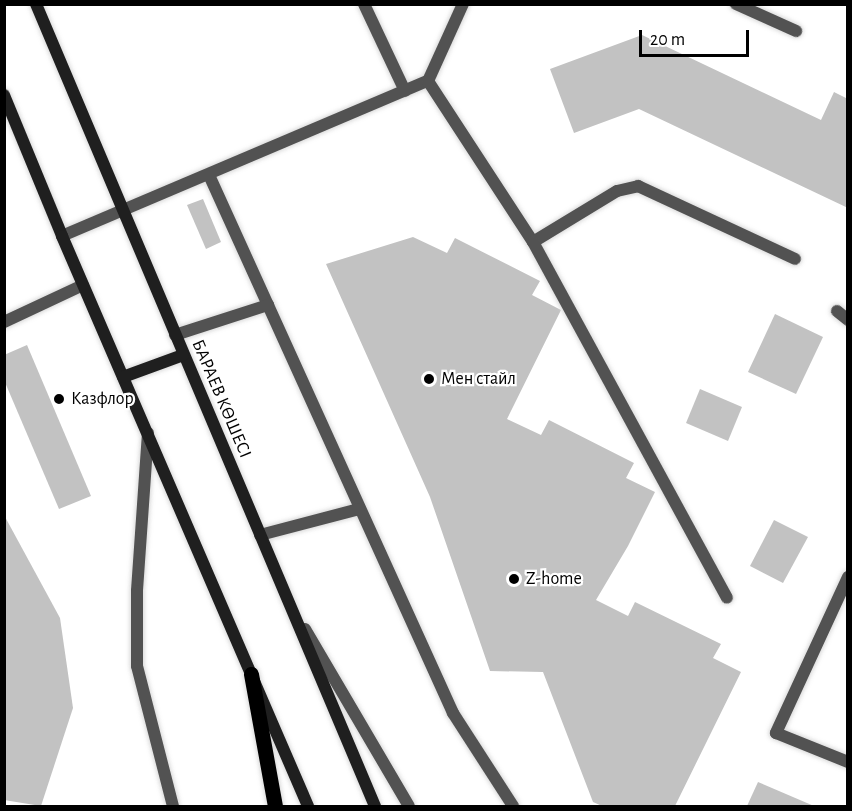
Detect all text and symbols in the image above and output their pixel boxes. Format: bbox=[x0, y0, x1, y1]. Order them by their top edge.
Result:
scale bar bbox=[642, 18, 752, 56]
text: 20 m bbox=[650, 31, 685, 49]
street label: БАРАЕВ КӨШЕСІ bbox=[186, 337, 256, 461]
place label: Мен стайл bbox=[441, 368, 516, 390]
marker: Мен стайл bbox=[422, 372, 436, 386]
place label: Казфлор bbox=[71, 388, 134, 410]
marker: Казфлор bbox=[52, 392, 66, 406]
place label: Z-home bbox=[526, 568, 582, 590]
marker: Z-home bbox=[507, 572, 521, 586]

